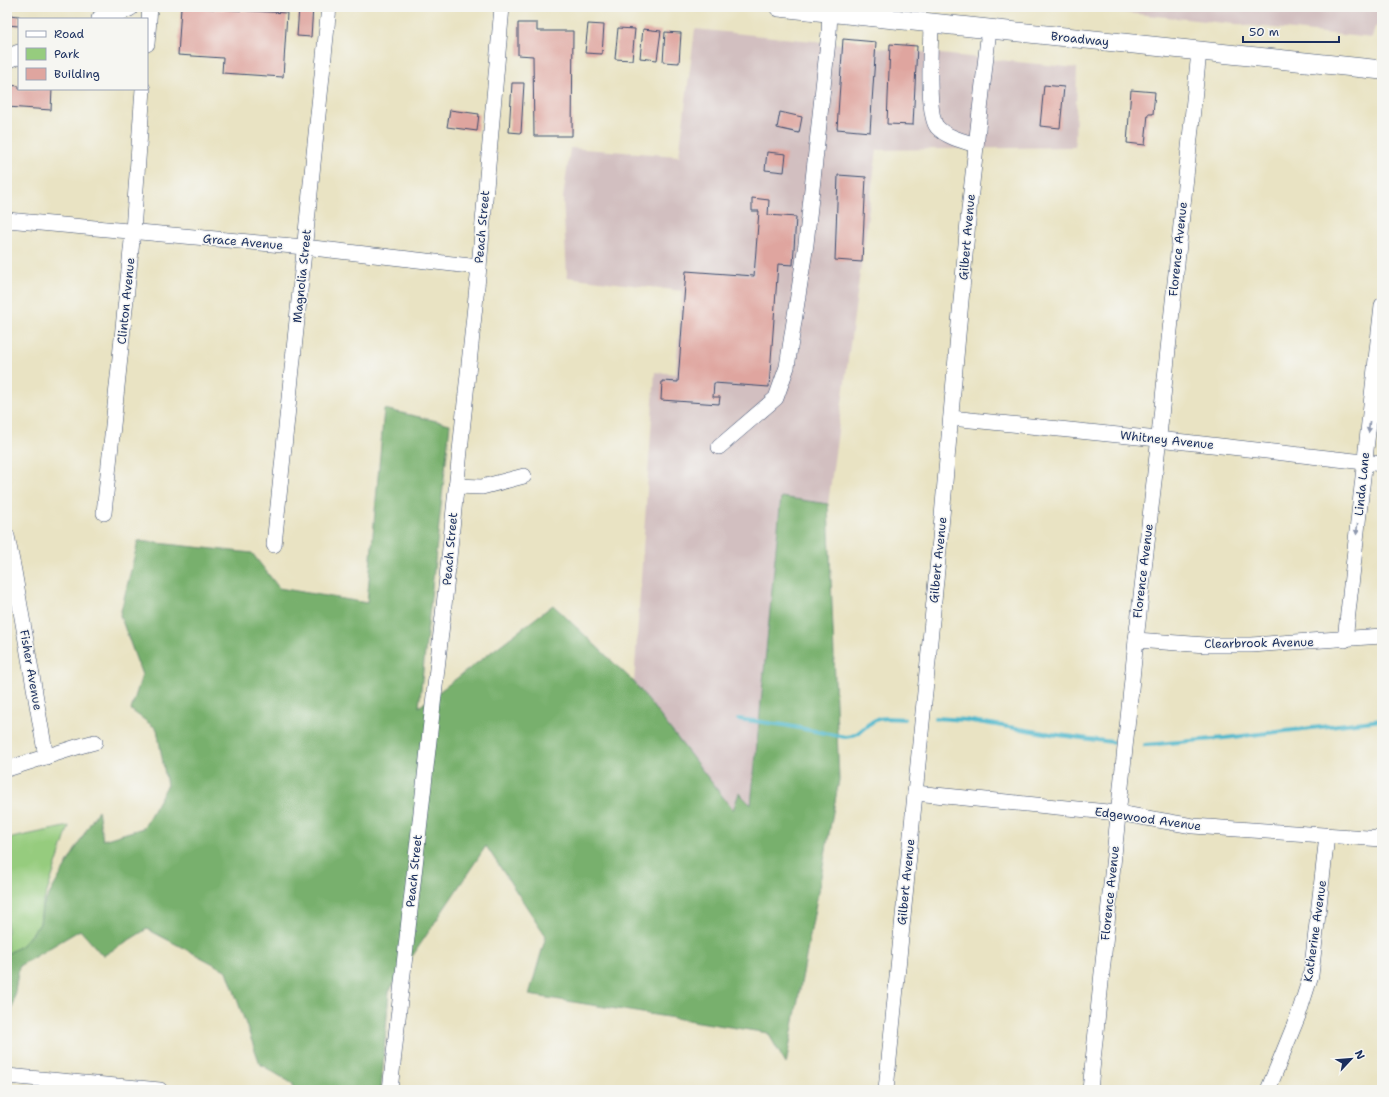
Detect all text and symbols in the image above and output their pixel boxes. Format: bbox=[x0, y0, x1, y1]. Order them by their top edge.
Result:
legend bbox=[18, 18, 148, 90]
scale bar bbox=[1243, 18, 1339, 44]
text: 50 m bbox=[1249, 24, 1279, 40]
text: Road bbox=[54, 26, 85, 42]
street label: Broadway bbox=[1050, 28, 1110, 50]
text: Park bbox=[54, 46, 80, 62]
text: Building bbox=[54, 66, 100, 82]
street label: Peach Street bbox=[471, 190, 493, 264]
street label: Gilbert Avenue bbox=[955, 193, 979, 281]
street label: Florence Avenue bbox=[1165, 201, 1191, 297]
street label: Magnolia Street bbox=[289, 228, 315, 324]
street label: Grace Avenue bbox=[202, 231, 284, 253]
street label: Clinton Avenue bbox=[113, 257, 139, 345]
one-way arrow bbox=[1365, 421, 1372, 433]
street label: Whitney Avenue bbox=[1119, 427, 1215, 453]
street label: Linda Lane bbox=[1351, 451, 1373, 517]
street label: Peach Street bbox=[439, 512, 461, 586]
street label: Gilbert Avenue bbox=[926, 516, 951, 604]
street label: Florence Avenue bbox=[1129, 523, 1157, 619]
one-way arrow bbox=[1354, 523, 1361, 535]
street label: Fisher Avenue bbox=[16, 628, 46, 712]
street label: Clearbrook Avenue bbox=[1204, 634, 1314, 652]
street label: Edgewood Avenue bbox=[1094, 804, 1202, 834]
street label: Peach Street bbox=[402, 834, 426, 908]
street label: Gilbert Avenue bbox=[894, 838, 919, 926]
street label: Florence Avenue bbox=[1097, 845, 1123, 941]
street label: Katherine Avenue bbox=[1300, 879, 1330, 983]
north arrow bbox=[1331, 1039, 1371, 1079]
text: N bbox=[1351, 1048, 1368, 1062]

